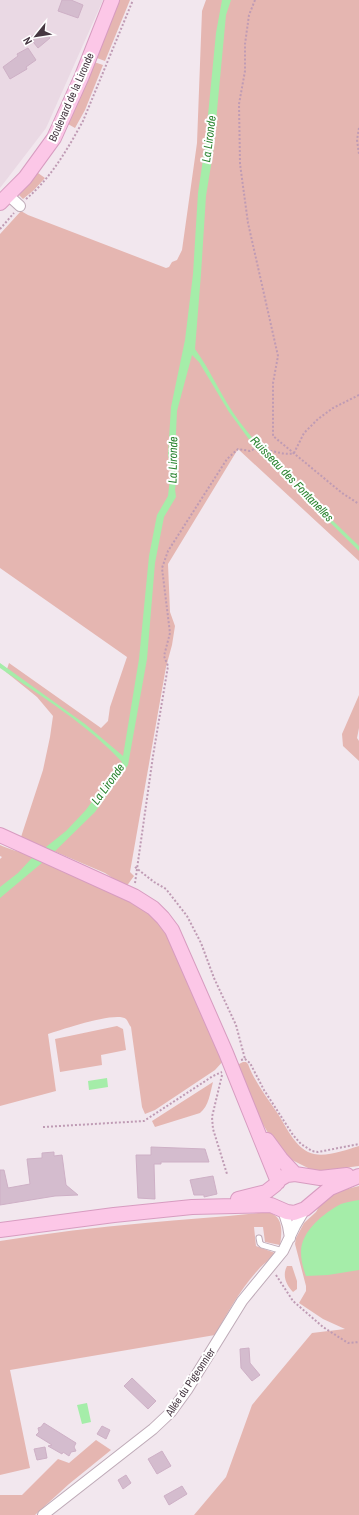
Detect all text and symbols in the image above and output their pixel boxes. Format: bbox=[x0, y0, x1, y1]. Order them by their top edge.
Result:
north arrow bbox=[16, 16, 56, 56]
text: N bbox=[20, 35, 35, 47]
street label: Boulevard de la Lironde bbox=[45, 50, 97, 144]
water label: La Lironde bbox=[198, 114, 220, 163]
water label: Ruisseau des Fontanelles bbox=[247, 433, 337, 525]
water label: La Lironde bbox=[165, 436, 181, 484]
water label: La Lironde bbox=[88, 760, 129, 808]
street label: Allée du Pigeonnier bbox=[161, 1345, 218, 1420]

